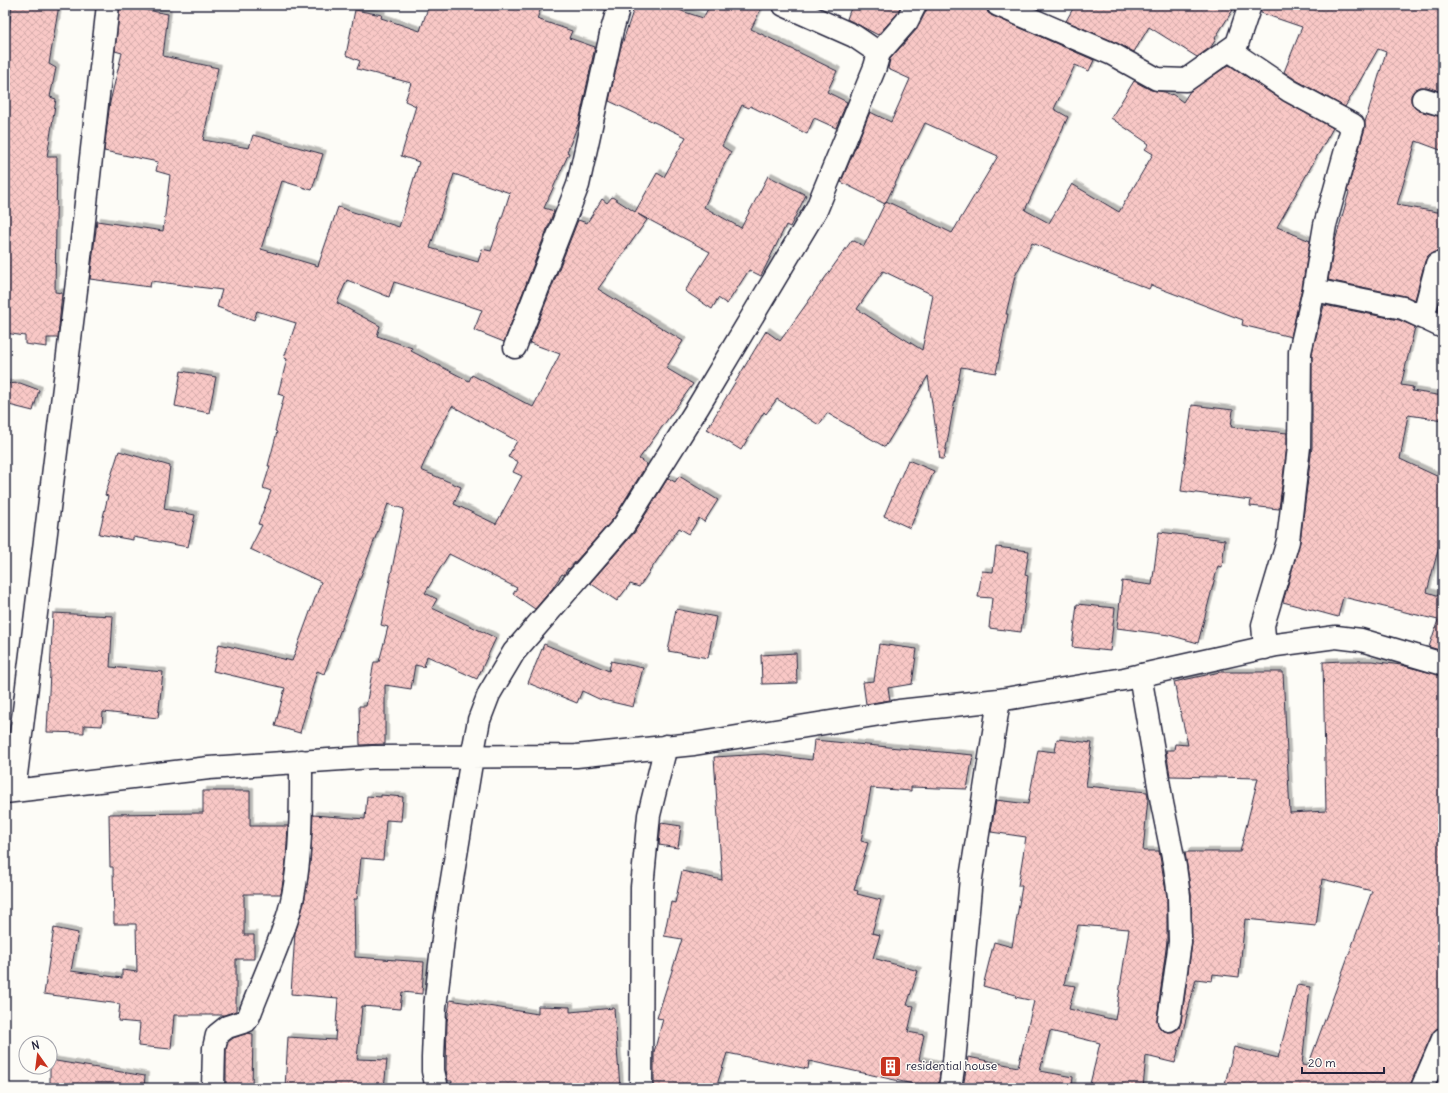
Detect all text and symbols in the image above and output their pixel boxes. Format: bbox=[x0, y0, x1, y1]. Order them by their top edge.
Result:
north arrow bbox=[18, 1035, 58, 1075]
text: N bbox=[30, 1038, 41, 1053]
scale bar bbox=[1302, 1049, 1384, 1075]
building icon: residential house bbox=[878, 1053, 904, 1079]
text: 20 m bbox=[1308, 1055, 1336, 1070]
place label: residential house bbox=[906, 1058, 997, 1073]

